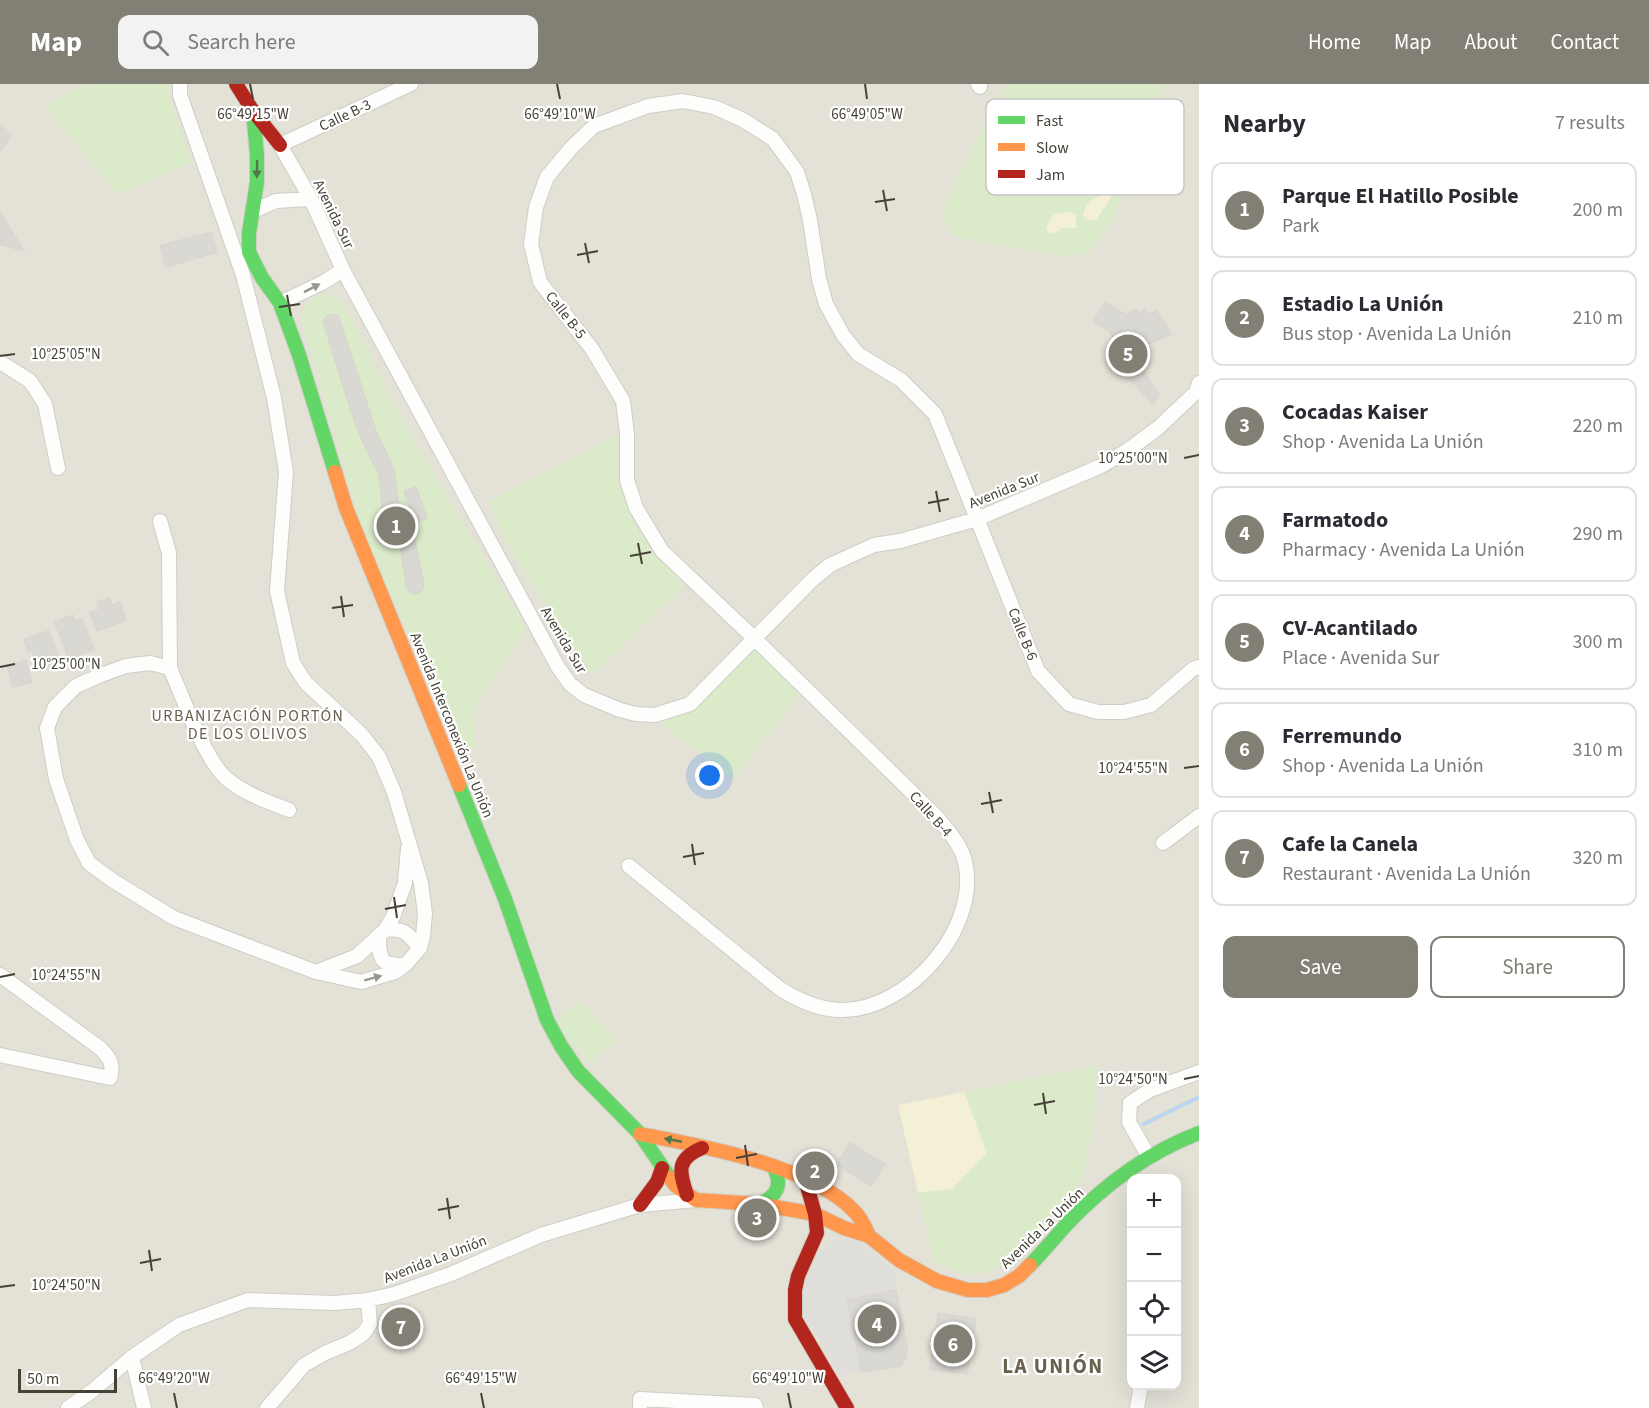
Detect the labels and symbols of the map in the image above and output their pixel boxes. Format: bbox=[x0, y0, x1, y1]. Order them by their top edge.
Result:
street label: Calle B-3 bbox=[316, 94, 375, 137]
legend bbox=[986, 99, 1184, 195]
text: 66°49'15"W bbox=[217, 104, 289, 125]
text: 66°49'10"W bbox=[524, 104, 596, 125]
text: 66°49'05"W bbox=[831, 104, 903, 125]
text: Fast bbox=[1036, 110, 1064, 132]
text: Slow bbox=[1036, 137, 1069, 159]
one-way arrow bbox=[252, 159, 262, 178]
text: Jam bbox=[1036, 164, 1065, 186]
street label: Avenida Sur bbox=[308, 176, 360, 253]
one-way arrow bbox=[303, 283, 320, 292]
street label: Calle B-5 bbox=[540, 287, 591, 344]
pin: 5 bbox=[1108, 332, 1148, 376]
text: 10°25'05"N bbox=[31, 344, 101, 365]
text: 10°25'00"N bbox=[1098, 448, 1168, 469]
street label: Avenida Sur bbox=[966, 466, 1043, 514]
pin: 1 bbox=[376, 504, 416, 548]
street label: Avenida Sur bbox=[535, 603, 592, 678]
street label: Calle B-6 bbox=[1002, 605, 1043, 664]
street label: Avenida Interconexión La Unión bbox=[405, 629, 498, 821]
text: 10°25'00"N bbox=[31, 654, 101, 675]
district label: URBANIZACIÓN PORTÓN DE LOS OLIVOS bbox=[152, 705, 344, 745]
text: 10°24'55"N bbox=[1098, 758, 1168, 779]
your location bbox=[695, 761, 724, 790]
street label: Calle B-4 bbox=[904, 787, 957, 842]
text: 10°24'55"N bbox=[31, 965, 101, 986]
one-way arrow bbox=[364, 973, 382, 983]
text: 10°24'50"N bbox=[1098, 1069, 1168, 1090]
one-way arrow bbox=[663, 1135, 682, 1144]
pin: 2 bbox=[796, 1148, 834, 1194]
street label: Avenida La Unión bbox=[996, 1183, 1089, 1274]
pin: 3 bbox=[738, 1196, 777, 1240]
street label: Avenida La Unión bbox=[381, 1230, 490, 1289]
text: 10°24'50"N bbox=[31, 1275, 101, 1296]
pin: 4 bbox=[858, 1302, 896, 1346]
pin: 7 bbox=[382, 1304, 420, 1350]
pin: 6 bbox=[934, 1322, 972, 1366]
district label: LA UNIÓN bbox=[1002, 1351, 1104, 1381]
scale bar bbox=[18, 1366, 117, 1394]
text: 66°49'20"W bbox=[138, 1368, 210, 1389]
text: 66°49'15"W bbox=[445, 1368, 517, 1389]
text: 66°49'10"W bbox=[752, 1368, 824, 1389]

